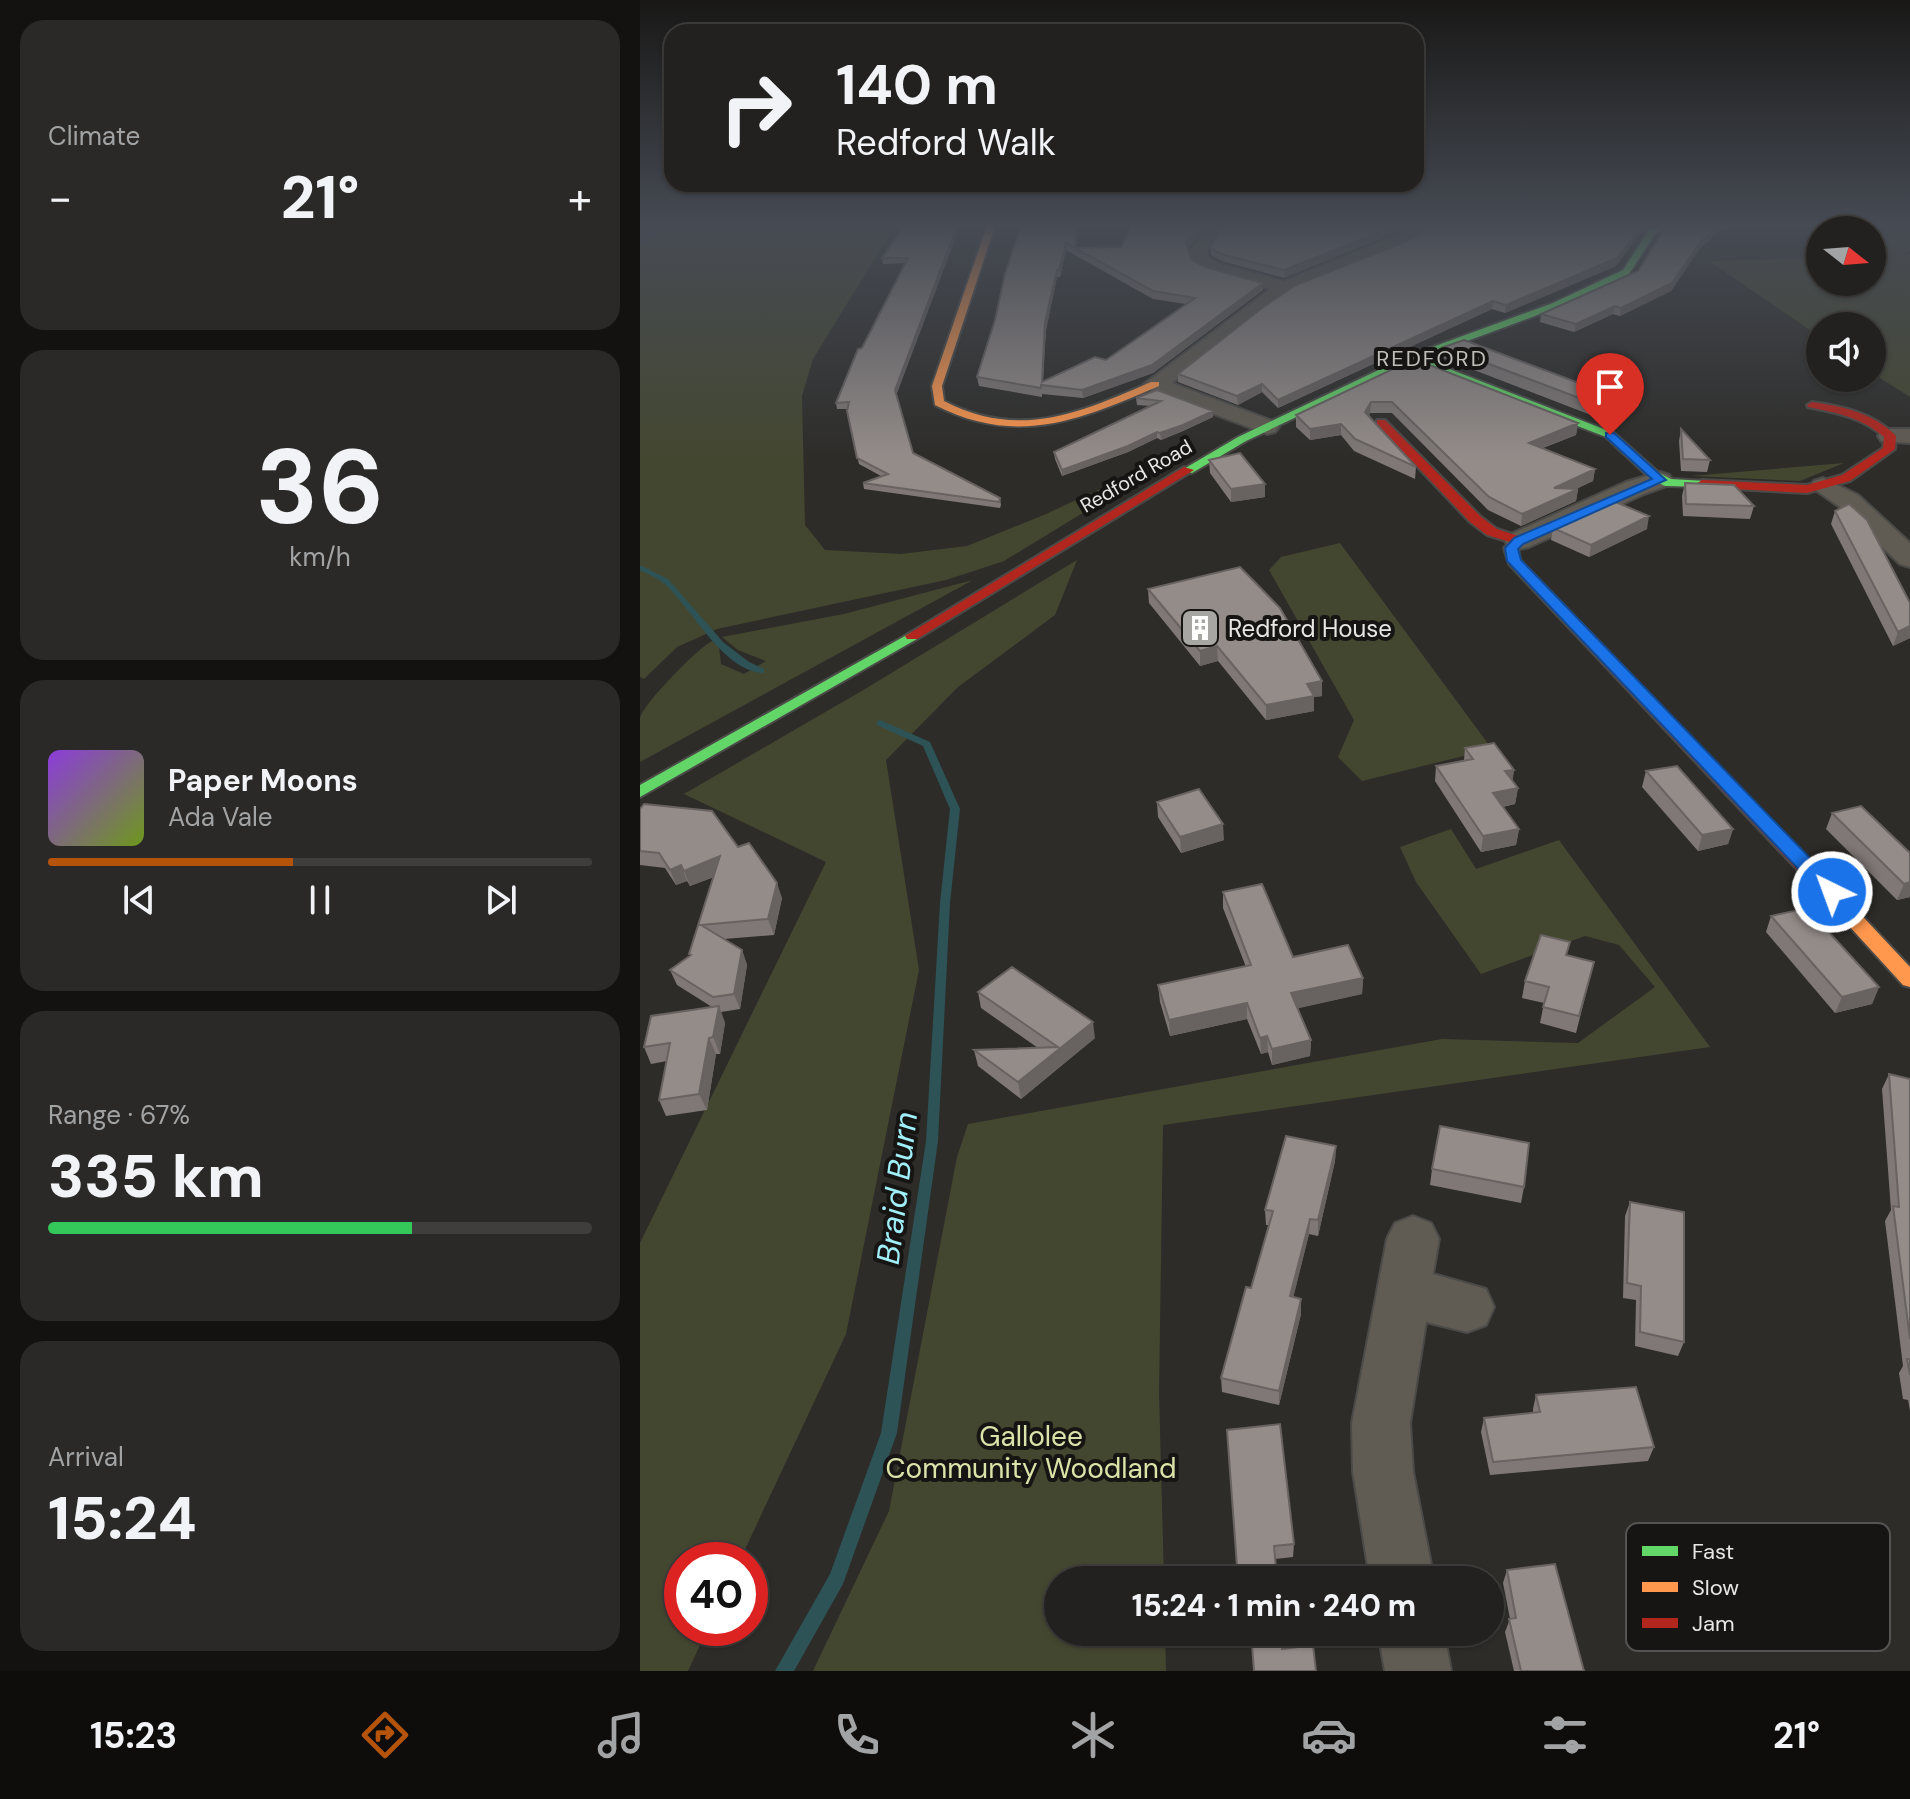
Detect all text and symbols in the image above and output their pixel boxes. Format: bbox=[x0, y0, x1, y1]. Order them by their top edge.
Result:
text: 140 m bbox=[836, 48, 998, 121]
icon: right bbox=[704, 56, 808, 160]
text: Climate bbox=[48, 119, 140, 153]
text: Redford Walk bbox=[836, 119, 1056, 166]
text: 21° bbox=[281, 158, 359, 237]
text: − bbox=[48, 169, 72, 227]
text: + bbox=[568, 169, 592, 227]
north arrow bbox=[1806, 216, 1886, 296]
map controls bbox=[1806, 216, 1886, 392]
button: sound bbox=[1806, 312, 1886, 392]
district label: REDFORD bbox=[1376, 344, 1488, 373]
pin bbox=[1576, 353, 1644, 435]
icon: arrive bbox=[1588, 365, 1632, 409]
text: 36 bbox=[256, 420, 384, 555]
street label: Redford Road bbox=[1075, 434, 1197, 518]
text: km/h bbox=[289, 540, 351, 574]
building icon: Redford House bbox=[1179, 607, 1221, 649]
place label: Redford House bbox=[1228, 613, 1392, 644]
text: Paper Moons bbox=[168, 761, 358, 800]
text: Ada Vale bbox=[168, 800, 273, 834]
position arrow bbox=[1790, 850, 1874, 934]
icon: previous bbox=[117, 878, 161, 922]
icon: pause bbox=[298, 878, 342, 922]
icon: next bbox=[479, 878, 523, 922]
text: Range · 67% bbox=[48, 1098, 190, 1132]
water label: Braid Burn bbox=[867, 1109, 927, 1267]
text: 335 km bbox=[48, 1137, 264, 1216]
park label: Gallolee Community Woodland bbox=[886, 1418, 1176, 1487]
text: Arrival bbox=[48, 1440, 124, 1474]
text: 15:24 bbox=[48, 1479, 197, 1558]
legend bbox=[1626, 1523, 1890, 1651]
text: Fast bbox=[1692, 1537, 1734, 1566]
speed limit sign: 40 bbox=[664, 1542, 768, 1646]
text: Slow bbox=[1692, 1573, 1739, 1602]
text: 15:24 · 1 min · 240 m bbox=[1132, 1586, 1416, 1625]
text: Jam bbox=[1692, 1609, 1735, 1638]
icon: directions bbox=[357, 1707, 413, 1763]
icon: music bbox=[593, 1707, 649, 1763]
icon: phone bbox=[829, 1707, 885, 1763]
icon: climate bbox=[1065, 1707, 1121, 1763]
icon: car bbox=[1301, 1707, 1357, 1763]
icon: filters bbox=[1537, 1707, 1593, 1763]
text: 15:23 bbox=[90, 1712, 177, 1759]
text: 21° bbox=[1773, 1712, 1820, 1759]

